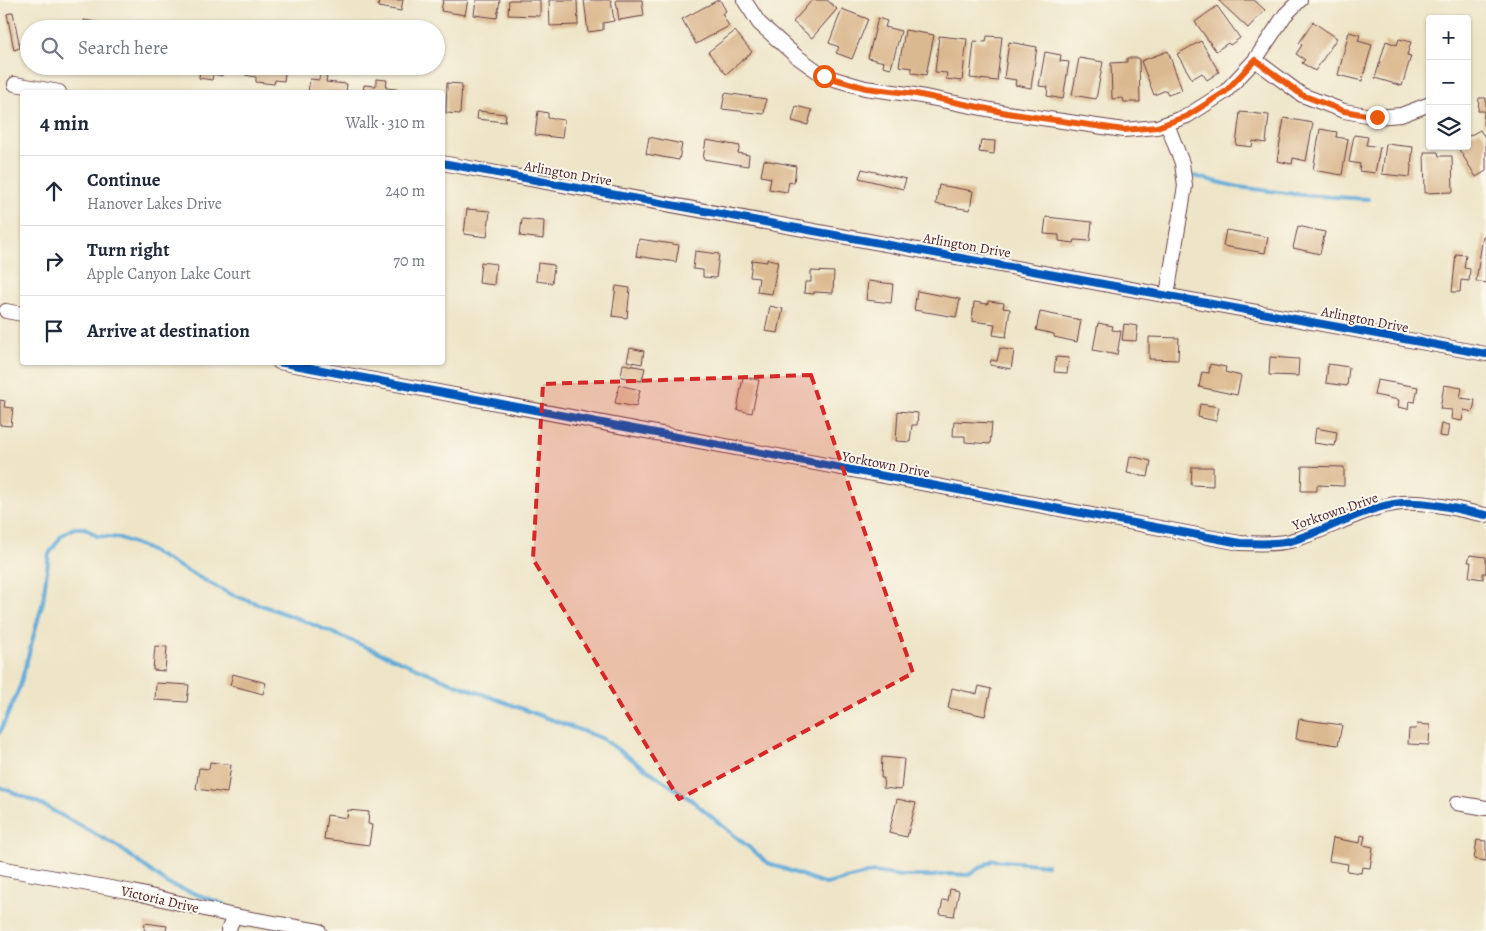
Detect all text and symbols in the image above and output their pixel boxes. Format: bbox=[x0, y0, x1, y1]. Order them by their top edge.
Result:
map controls bbox=[1426, 15, 1471, 150]
button: + bbox=[1426, 15, 1471, 60]
search box bbox=[20, 20, 445, 75]
icon: search bbox=[38, 34, 66, 62]
text: Search here bbox=[78, 35, 168, 61]
button: − bbox=[1426, 60, 1471, 105]
route start bbox=[813, 65, 836, 88]
button: layers bbox=[1426, 105, 1471, 150]
route end bbox=[1366, 106, 1389, 129]
text: 4 min bbox=[40, 109, 89, 137]
text: Walk · 310 m bbox=[345, 112, 425, 134]
street label: Arlington Drive bbox=[522, 156, 613, 191]
text: Continue bbox=[87, 167, 161, 193]
icon: ahead bbox=[40, 177, 68, 205]
text: 240 m bbox=[385, 180, 425, 202]
text: Hanover Lakes Drive bbox=[87, 193, 222, 215]
street label: Arlington Drive bbox=[921, 228, 1012, 263]
text: Turn right bbox=[87, 237, 169, 263]
icon: right bbox=[40, 247, 68, 275]
text: 70 m bbox=[393, 250, 425, 272]
text: Apple Canyon Lake Court bbox=[87, 263, 251, 285]
street label: Arlington Drive bbox=[1319, 302, 1410, 337]
icon: arrive bbox=[40, 317, 68, 345]
text: Arrive at destination bbox=[87, 318, 250, 344]
street label: Yorktown Drive bbox=[839, 446, 932, 482]
street label: Yorktown Drive bbox=[1289, 488, 1381, 535]
street label: Victoria Drive bbox=[118, 881, 201, 918]

